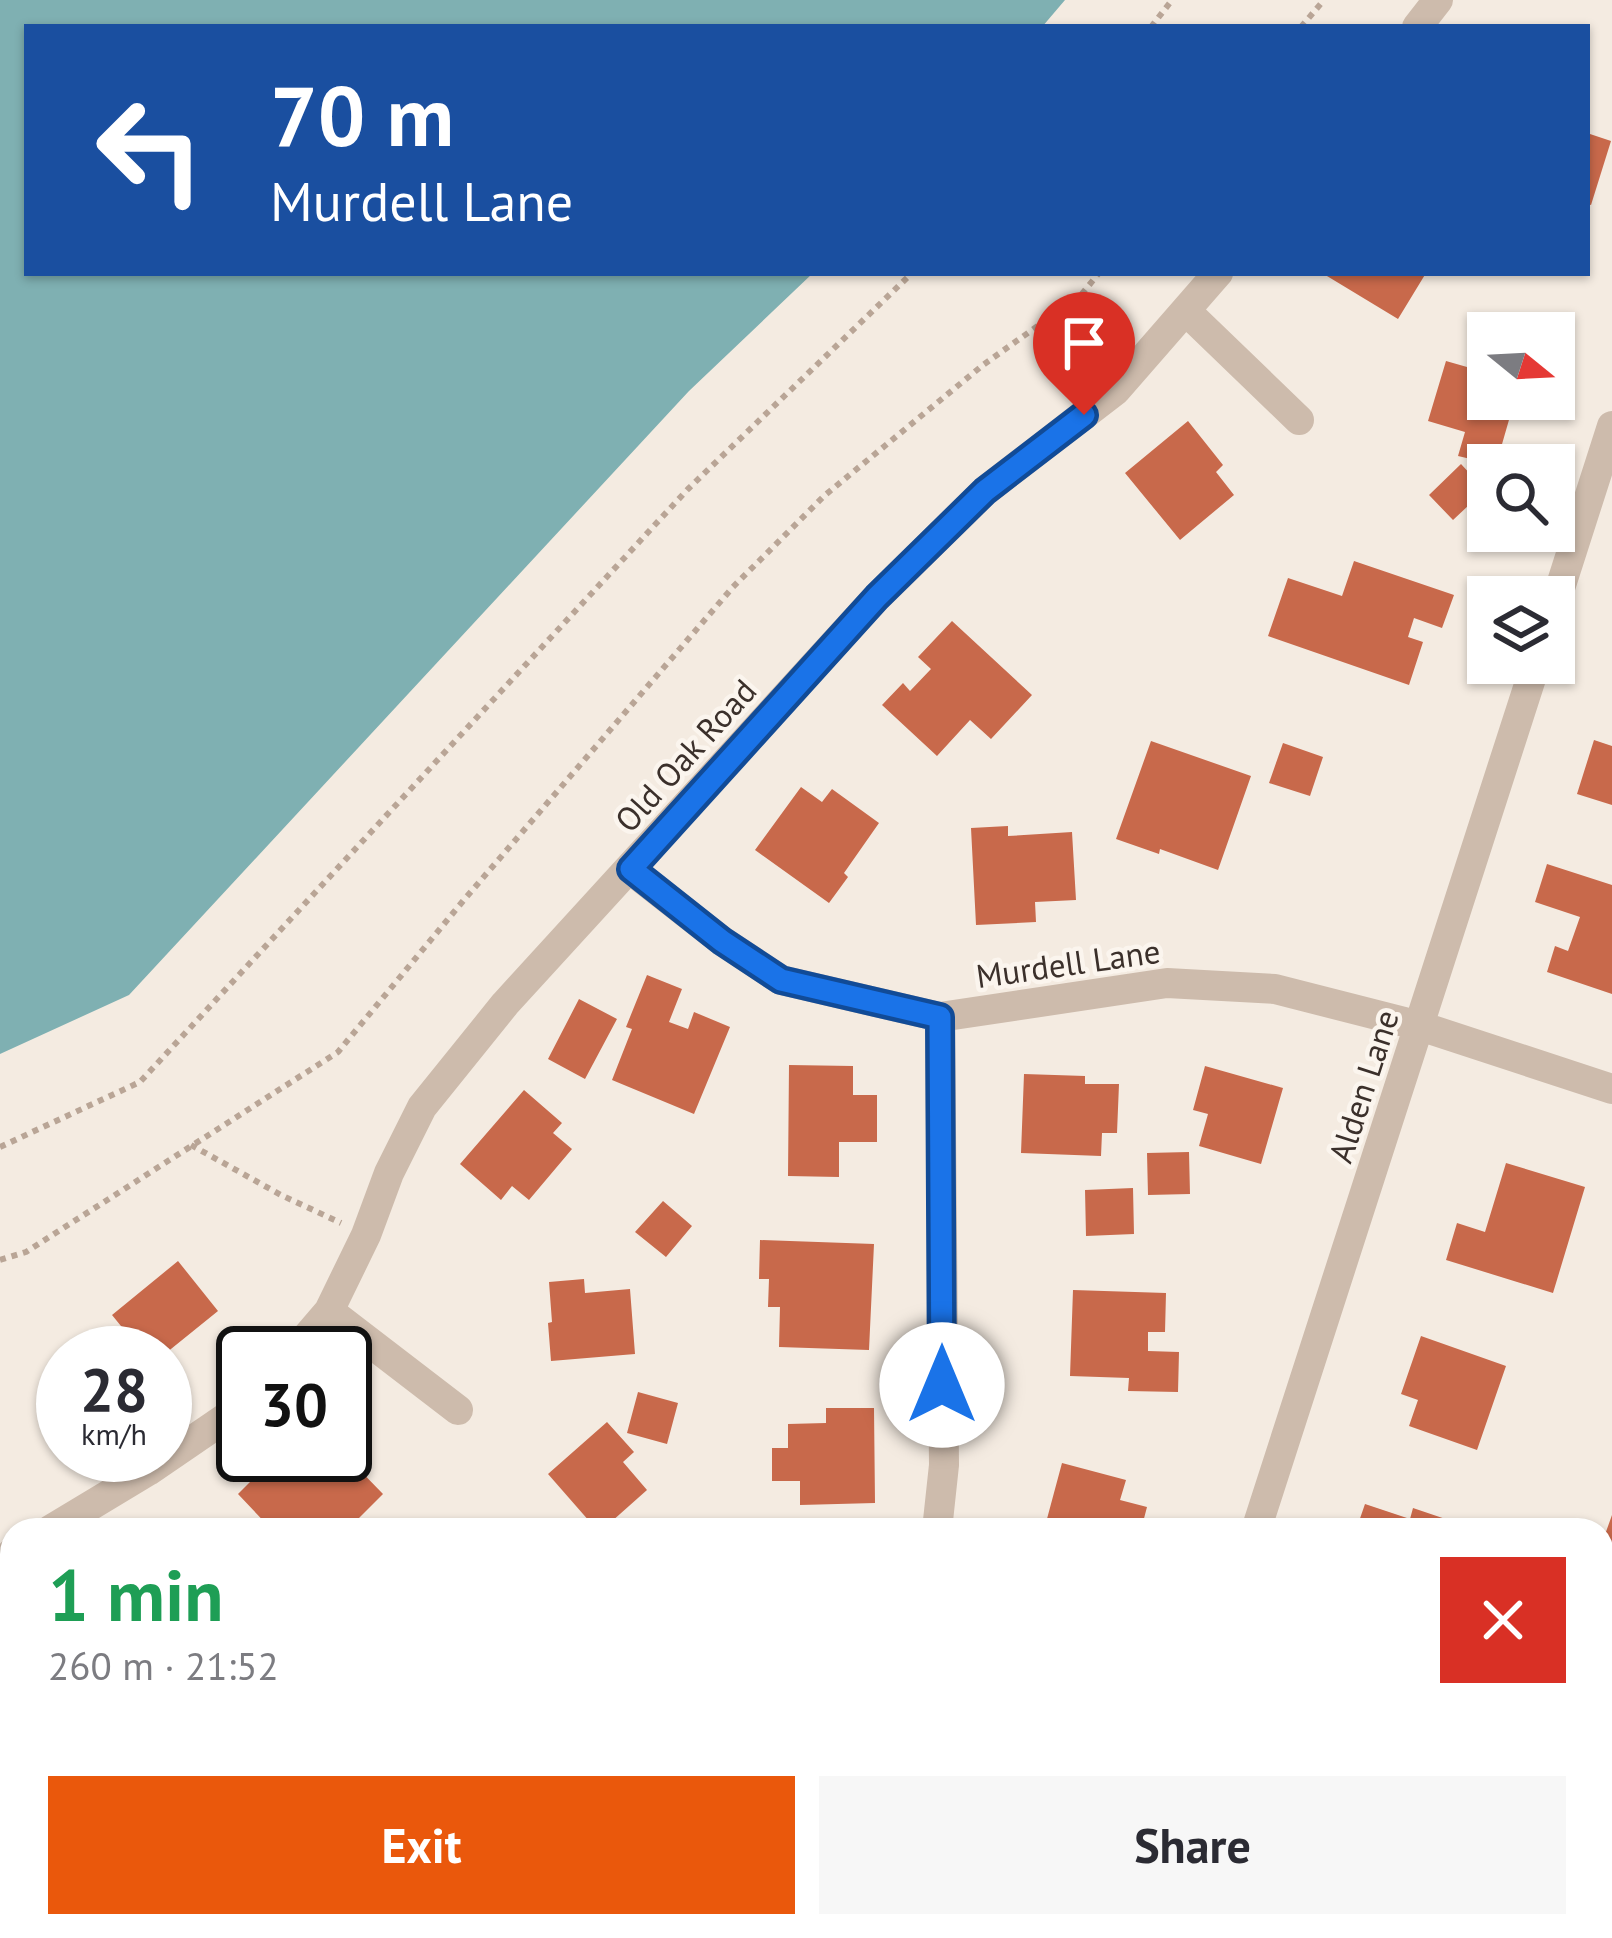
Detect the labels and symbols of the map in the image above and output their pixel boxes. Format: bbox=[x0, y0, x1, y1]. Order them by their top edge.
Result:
pin bbox=[1033, 292, 1135, 415]
north arrow bbox=[1467, 312, 1575, 420]
street label: Old Oak Road bbox=[605, 670, 765, 840]
street label: Murdell Lane bbox=[973, 929, 1163, 997]
street label: Alden Lane bbox=[1318, 1004, 1408, 1168]
position arrow bbox=[879, 1322, 1005, 1448]
speed limit sign: 30 bbox=[216, 1326, 372, 1482]

